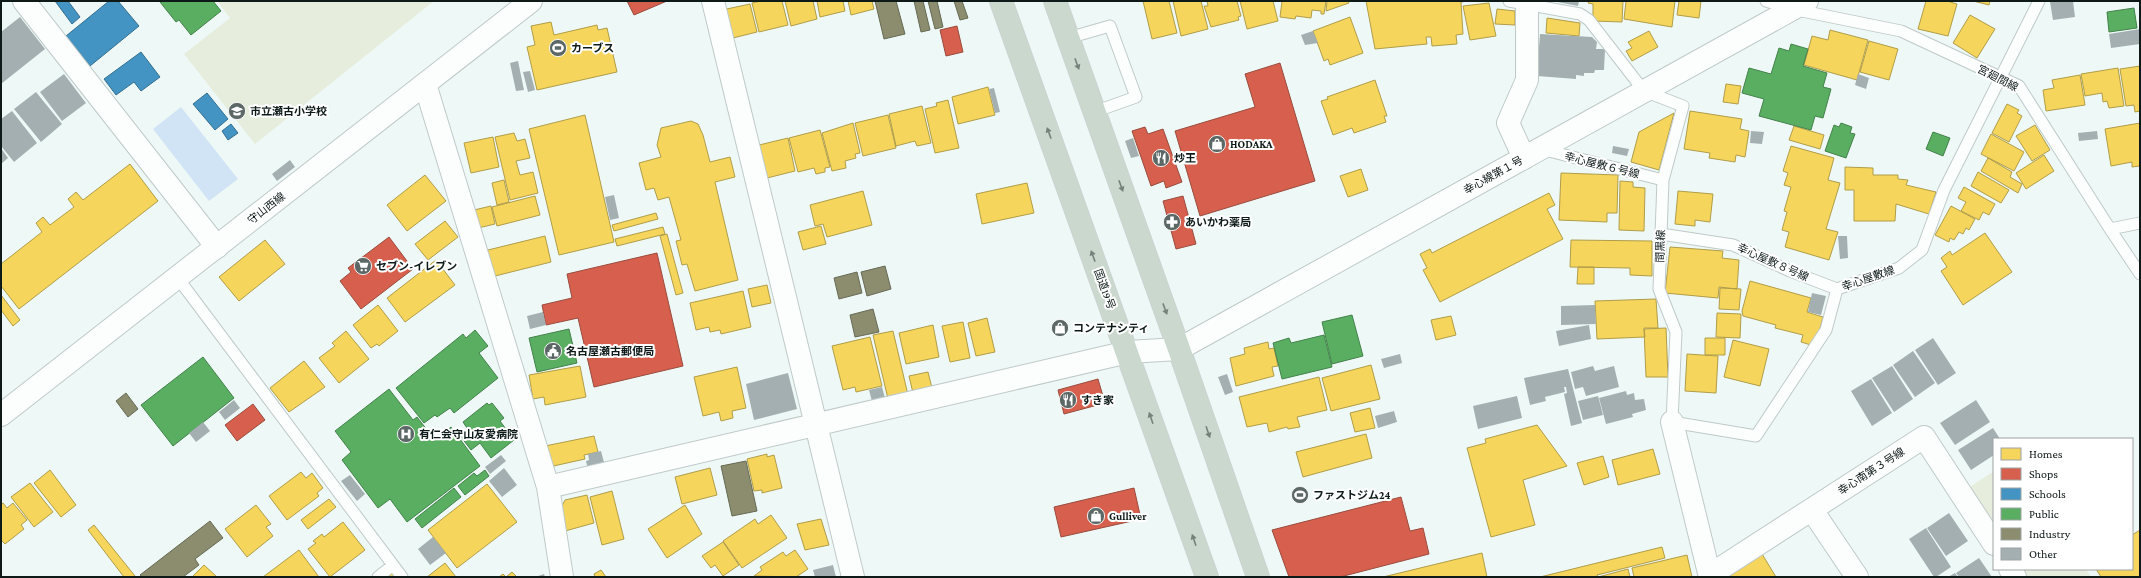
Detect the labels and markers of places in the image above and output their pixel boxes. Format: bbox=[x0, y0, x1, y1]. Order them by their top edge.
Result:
sports icon: カーブス bbox=[548, 38, 568, 58]
place label: カーブス bbox=[571, 42, 614, 54]
school or university icon: 市立瀬古小学校 bbox=[227, 101, 247, 121]
place label: 市立瀬古小学校 bbox=[250, 105, 327, 117]
shop icon: HODAKA bbox=[1207, 134, 1227, 154]
place label: HODAKA bbox=[1230, 138, 1273, 150]
restaurant icon: 炒王 bbox=[1151, 148, 1171, 168]
place label: 炒王 bbox=[1174, 152, 1196, 164]
pharmacy icon: あいかわ薬局 bbox=[1162, 212, 1182, 232]
place label: あいかわ薬局 bbox=[1185, 216, 1251, 228]
supermarket icon: セブン-イレブン bbox=[353, 256, 373, 276]
place label: セブン-イレブン bbox=[376, 260, 457, 272]
shop icon: コンテナシティ bbox=[1050, 318, 1070, 338]
place label: コンテナシティ bbox=[1073, 322, 1149, 334]
public building icon: 名古屋瀬古郵便局 bbox=[543, 341, 563, 361]
place label: 名古屋瀬古郵便局 bbox=[566, 345, 654, 357]
restaurant icon: すき家 bbox=[1058, 390, 1078, 410]
place label: すき家 bbox=[1081, 394, 1114, 406]
hospital icon: 有仁会守山友愛病院 bbox=[396, 424, 416, 444]
place label: 有仁会守山友愛病院 bbox=[419, 428, 518, 440]
sports icon: ファストジム24 bbox=[1290, 485, 1310, 505]
place label: ファストジム24 bbox=[1313, 489, 1391, 501]
shop icon: Gulliver bbox=[1086, 506, 1106, 526]
place label: Gulliver bbox=[1109, 510, 1147, 522]

